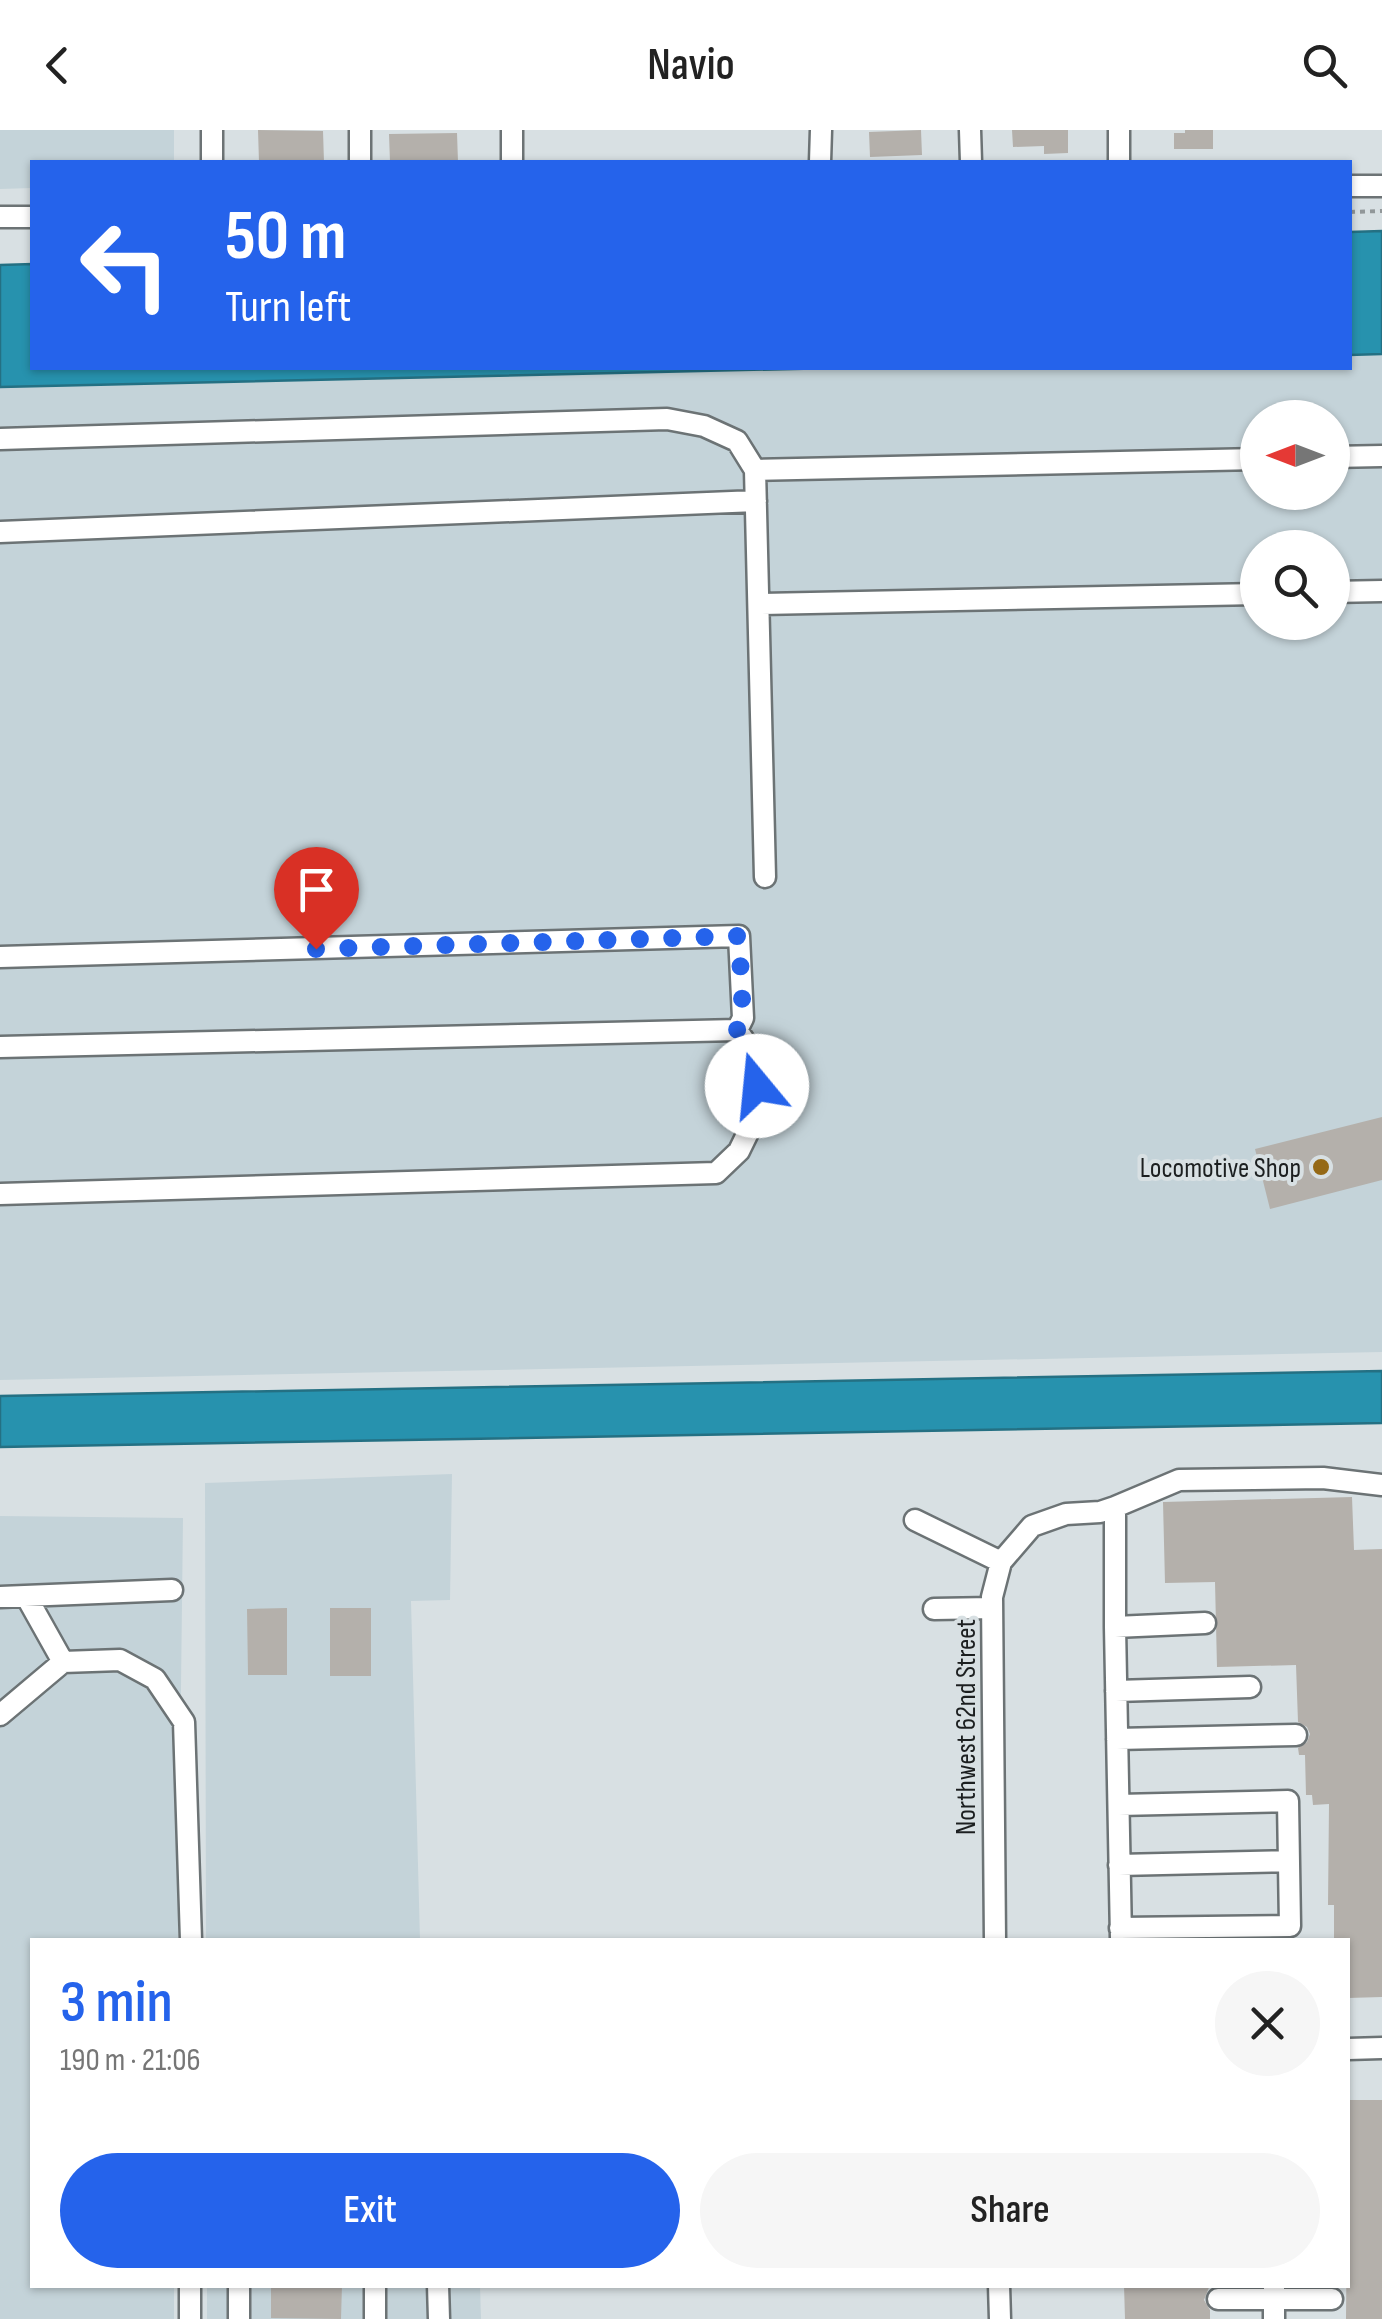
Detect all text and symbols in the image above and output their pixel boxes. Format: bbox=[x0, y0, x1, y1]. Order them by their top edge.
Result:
icon: back bbox=[30, 38, 85, 93]
text: Navio bbox=[647, 38, 735, 93]
icon: search bbox=[1297, 38, 1352, 93]
text: 50 m bbox=[225, 195, 346, 279]
icon: left bbox=[60, 200, 190, 330]
text: Turn left bbox=[225, 280, 351, 335]
north arrow bbox=[1240, 400, 1350, 510]
map controls bbox=[1240, 400, 1350, 640]
button: search bbox=[1240, 530, 1350, 640]
pin bbox=[274, 847, 359, 950]
icon: arrive bbox=[289, 862, 344, 917]
position arrow bbox=[705, 1034, 809, 1138]
place label: Locomotive Shop bbox=[1140, 1152, 1301, 1185]
marker: Locomotive Shop bbox=[1310, 1156, 1332, 1178]
street label: Northwest 62nd Street bbox=[950, 1619, 983, 1835]
text: 3 min bbox=[60, 1967, 173, 2039]
button: close bbox=[1215, 1971, 1320, 2076]
text: 190 m · 21:06 bbox=[60, 2041, 201, 2080]
button: Exit bbox=[60, 2153, 680, 2268]
button: Share bbox=[700, 2153, 1320, 2268]

